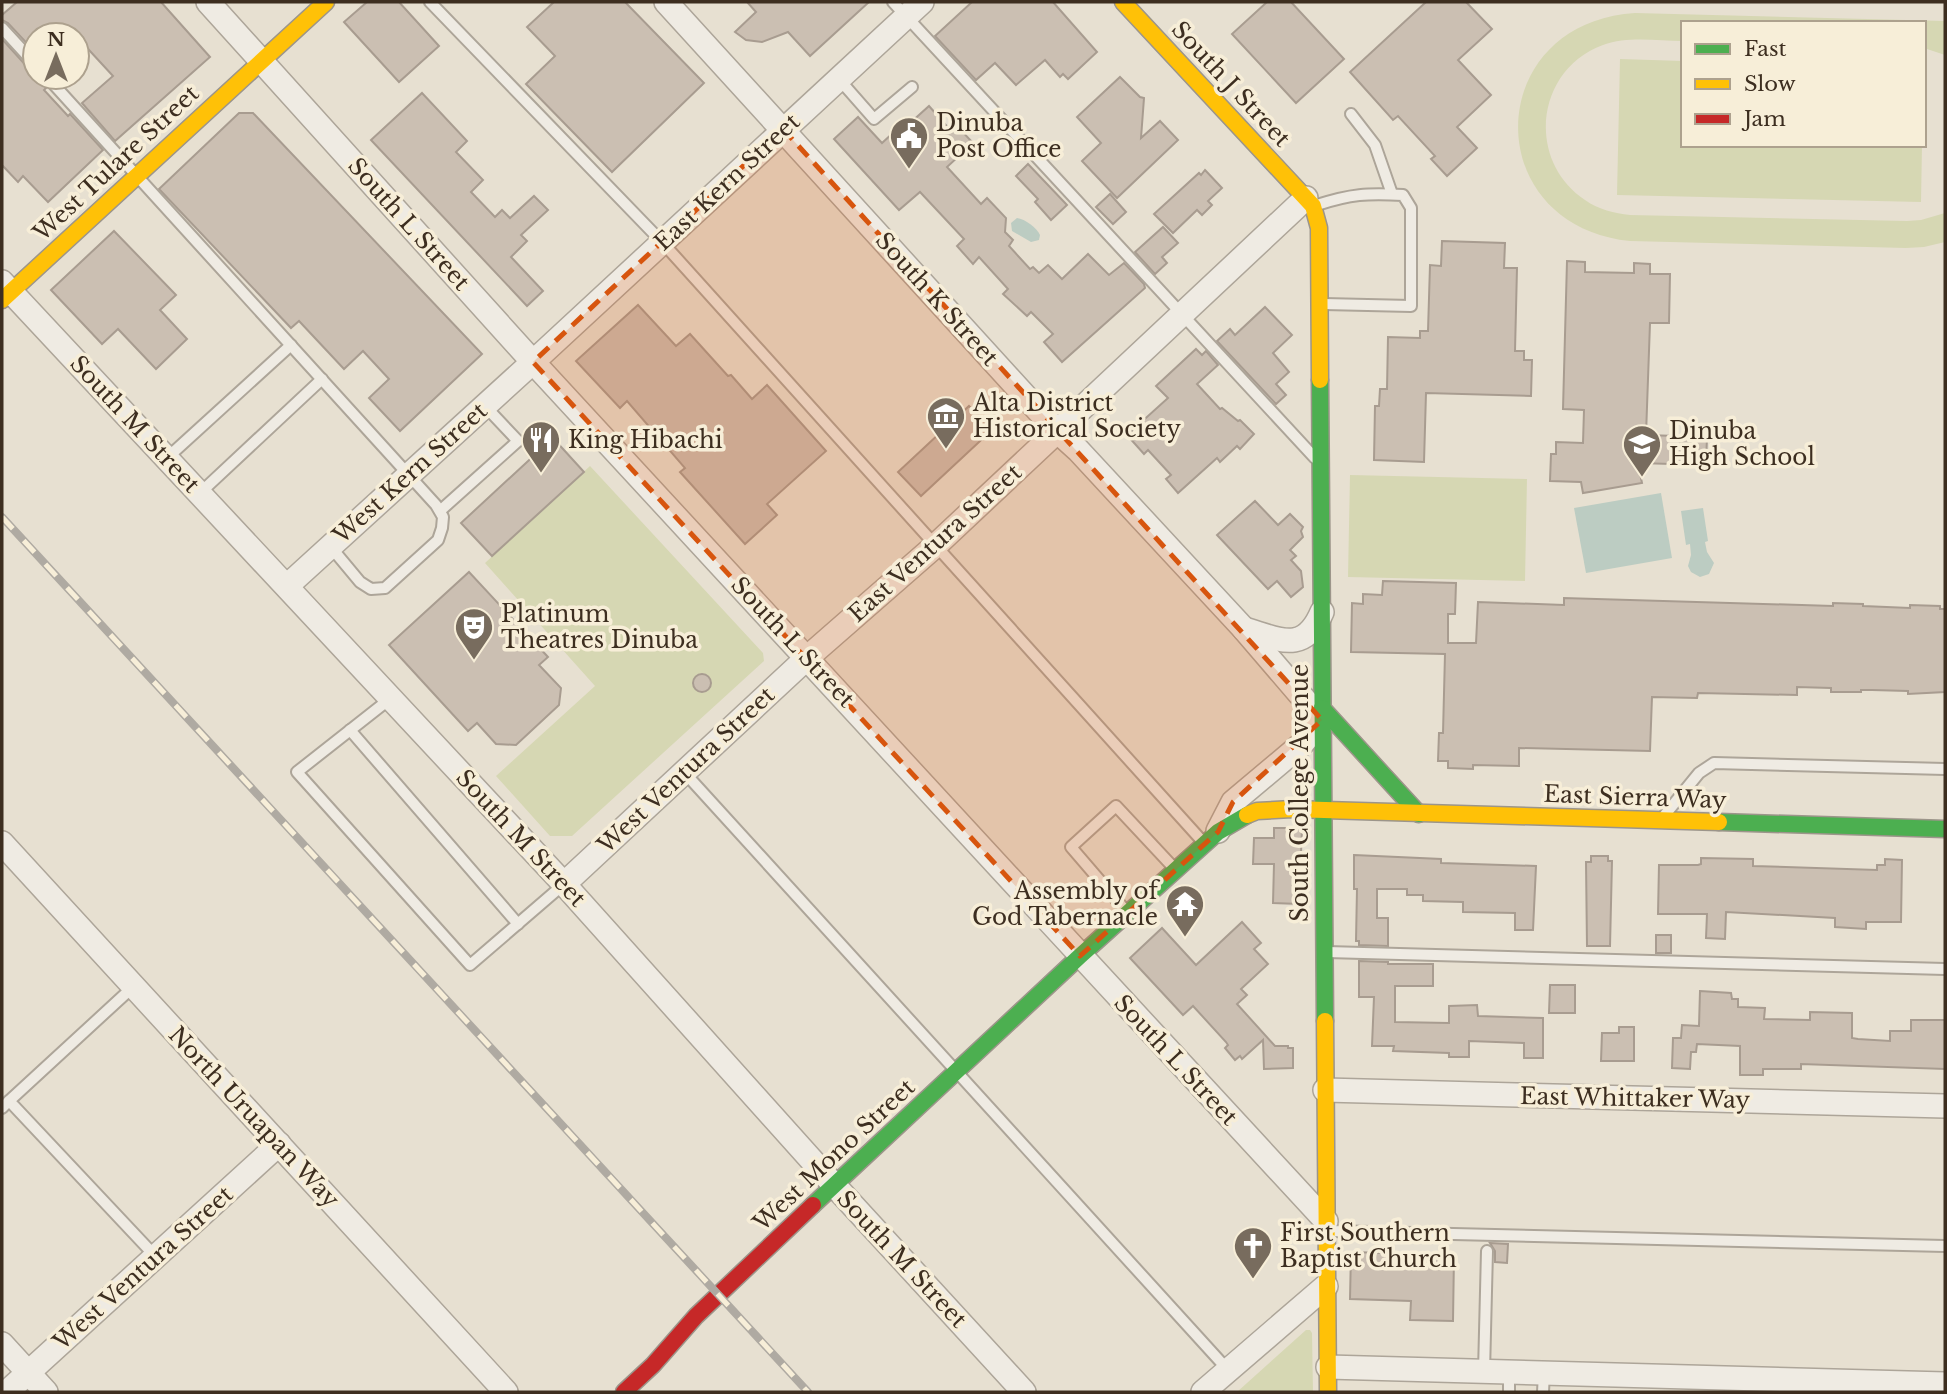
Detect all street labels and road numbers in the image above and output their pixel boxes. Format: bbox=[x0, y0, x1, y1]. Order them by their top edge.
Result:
street label: South J Street bbox=[1166, 15, 1296, 153]
street label: West Tulare Street bbox=[27, 79, 205, 248]
street label: East Kern Street bbox=[649, 107, 806, 256]
street label: South L Street bbox=[342, 152, 476, 296]
street label: South K Street bbox=[870, 227, 1004, 372]
street label: South M Street bbox=[64, 350, 206, 499]
street label: West Kern Street bbox=[327, 396, 493, 550]
street label: East Ventura Street bbox=[843, 458, 1027, 628]
street label: South L Street bbox=[725, 571, 861, 713]
street label: South College Avenue bbox=[1286, 664, 1314, 922]
street label: West Ventura Street bbox=[591, 681, 781, 860]
street label: South M Street bbox=[450, 764, 592, 913]
street label: East Sierra Way bbox=[1543, 780, 1727, 814]
street label: South L Street bbox=[1108, 989, 1244, 1131]
street label: North Uruapan Way bbox=[163, 1021, 345, 1214]
street label: West Mono Street bbox=[747, 1073, 921, 1238]
street label: East Whittaker Way bbox=[1520, 1082, 1751, 1114]
street label: West Ventura Street bbox=[47, 1180, 239, 1357]
street label: South M Street bbox=[831, 1185, 973, 1334]

